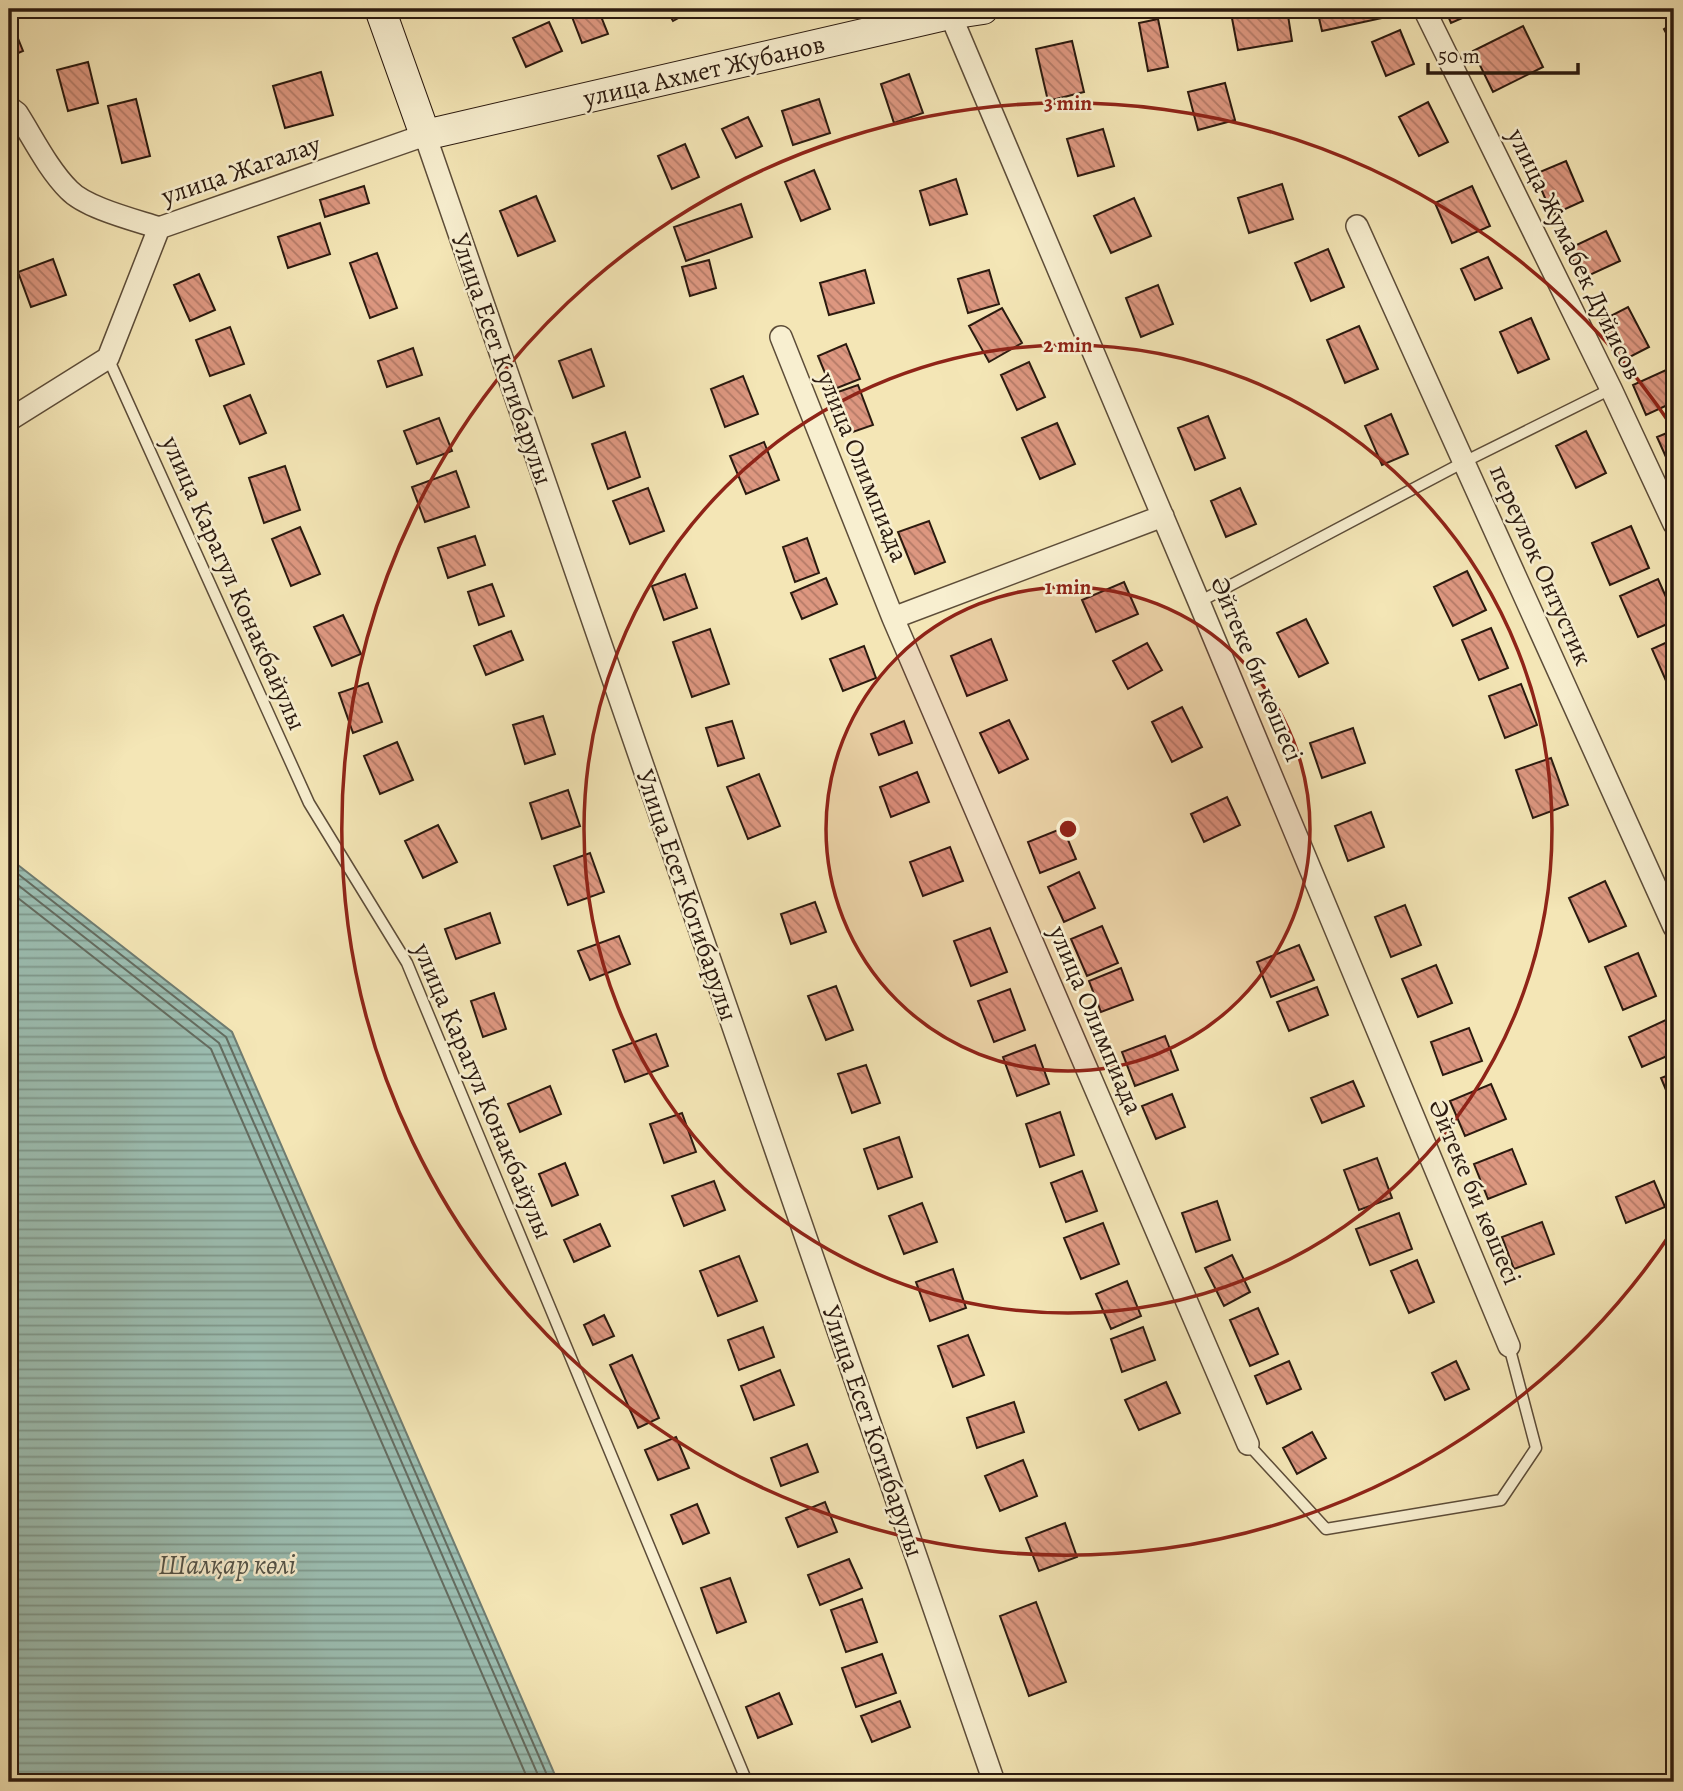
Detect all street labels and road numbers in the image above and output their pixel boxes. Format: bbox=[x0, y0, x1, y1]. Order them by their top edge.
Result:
street label: улица Ахмет Жубанов bbox=[579, 26, 828, 116]
street label: улица Жумабек Дуйисов bbox=[1499, 122, 1651, 385]
street label: улица Жагалау bbox=[156, 126, 325, 214]
street label: Улица Есет Котибарулы bbox=[442, 228, 562, 490]
street label: улица Олимпиада bbox=[809, 366, 917, 567]
street label: улица Карагул Конакбайулы bbox=[153, 429, 315, 736]
street label: переулок Онтустик bbox=[1481, 459, 1601, 671]
street label: Әйтеке би көшесі bbox=[1202, 571, 1312, 767]
street label: Улица Есет Котибарулы bbox=[627, 764, 747, 1026]
street label: улица Олимпиада bbox=[1040, 919, 1152, 1120]
street label: улица Карагул Конакбайулы bbox=[404, 937, 561, 1245]
street label: Әйтеке би көшесі bbox=[1420, 1094, 1530, 1290]
street label: Улица Есет Котибарулы bbox=[813, 1300, 933, 1562]

